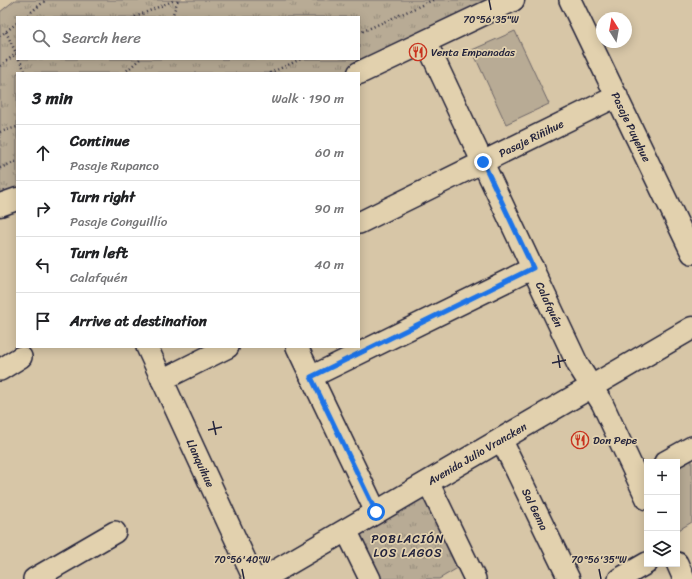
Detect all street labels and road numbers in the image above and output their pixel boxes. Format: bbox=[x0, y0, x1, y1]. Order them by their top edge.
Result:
street label: Pasaje Puyehue bbox=[606, 89, 656, 166]
street label: Pasaje Riñihue bbox=[496, 114, 568, 163]
street label: Calafquén bbox=[530, 279, 568, 331]
street label: Avenida Julio Vrancken bbox=[423, 417, 531, 491]
street label: Llanquihue bbox=[181, 436, 220, 491]
street label: Sal Gema bbox=[516, 485, 553, 534]

